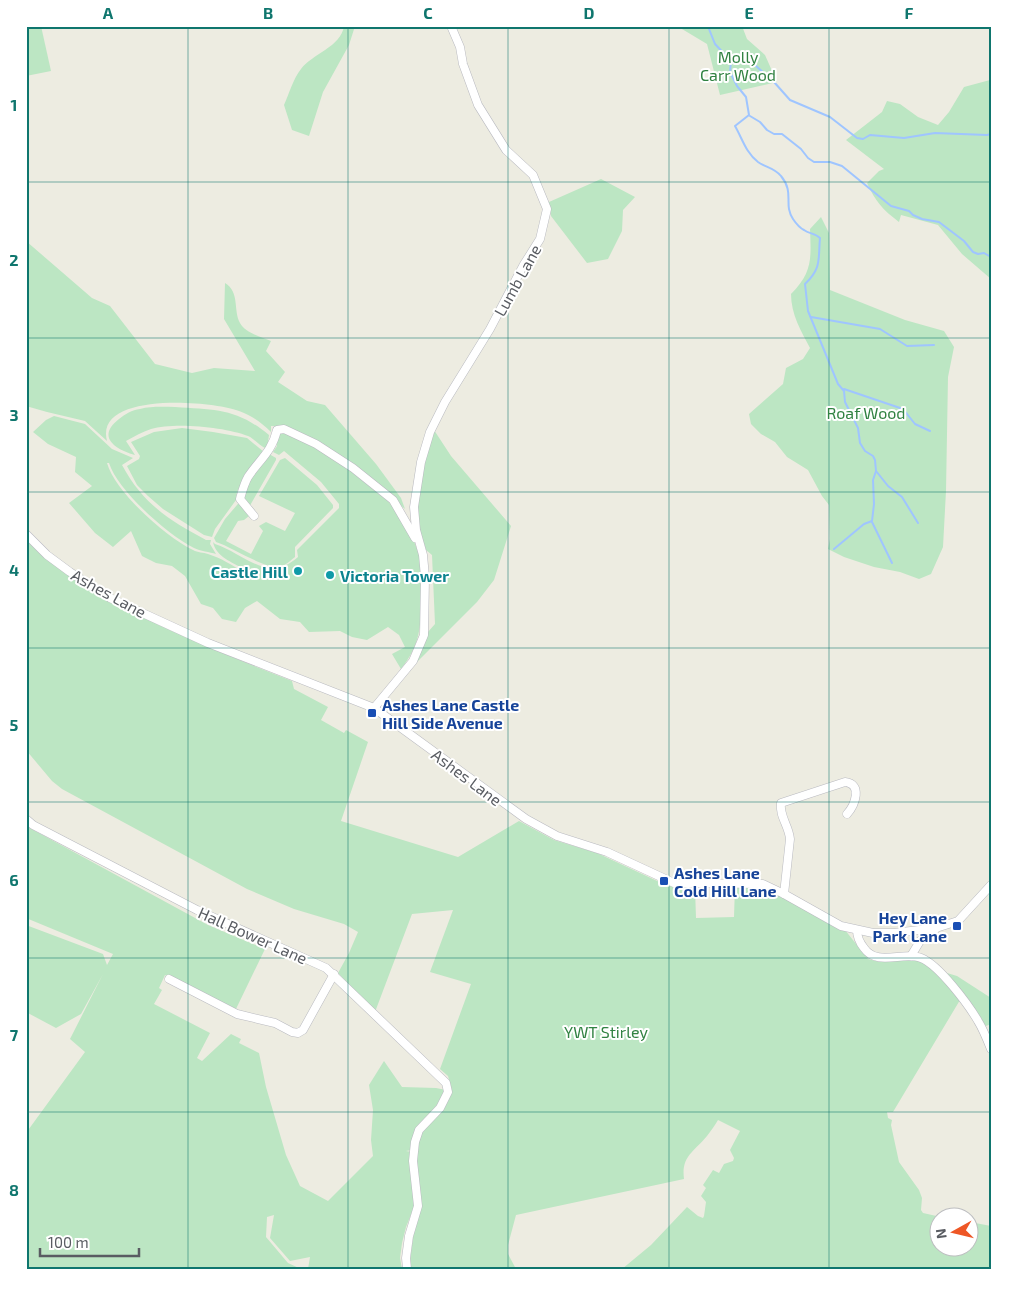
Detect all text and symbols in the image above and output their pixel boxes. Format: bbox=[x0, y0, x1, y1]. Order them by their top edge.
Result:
text: A bbox=[103, 3, 114, 22]
text: B bbox=[263, 3, 273, 22]
text: C bbox=[423, 3, 433, 22]
text: D bbox=[584, 3, 595, 22]
text: E bbox=[744, 3, 754, 22]
text: F bbox=[905, 3, 914, 22]
park label: Molly Carr Wood bbox=[700, 47, 776, 84]
text: 1 bbox=[11, 95, 17, 114]
street label: Lumb Lane bbox=[490, 241, 544, 319]
text: 2 bbox=[9, 250, 19, 269]
park label: Roaf Wood bbox=[826, 403, 906, 422]
text: 3 bbox=[9, 405, 19, 424]
text: 4 bbox=[9, 560, 19, 579]
place label: Castle Hill bbox=[211, 562, 289, 581]
street label: Ashes Lane bbox=[68, 565, 150, 621]
marker: Castle Hill bbox=[292, 565, 304, 577]
place label: Victoria Tower bbox=[340, 566, 449, 585]
marker: Victoria Tower bbox=[324, 569, 336, 581]
place label: Ashes Lane Castle Hill Side Avenue bbox=[382, 695, 519, 732]
marker: Ashes Lane Castle Hill Side Avenue bbox=[366, 707, 378, 719]
text: 5 bbox=[10, 715, 19, 734]
street label: Ashes Lane bbox=[428, 745, 506, 809]
place label: Ashes Lane Cold Hill Lane bbox=[674, 863, 777, 900]
text: 6 bbox=[9, 870, 19, 889]
marker: Ashes Lane Cold Hill Lane bbox=[658, 875, 670, 887]
street label: Hall Bower Lane bbox=[196, 902, 310, 968]
place label: Hey Lane Park Lane bbox=[873, 908, 947, 945]
marker: Hey Lane Park Lane bbox=[951, 920, 963, 932]
park label: YWT Stirley bbox=[564, 1022, 648, 1041]
text: 7 bbox=[10, 1025, 19, 1044]
text: 8 bbox=[9, 1180, 19, 1199]
north arrow bbox=[930, 1208, 980, 1258]
scale bar bbox=[40, 1225, 139, 1257]
text: N bbox=[932, 1228, 950, 1240]
text: 100 m bbox=[48, 1233, 89, 1251]

